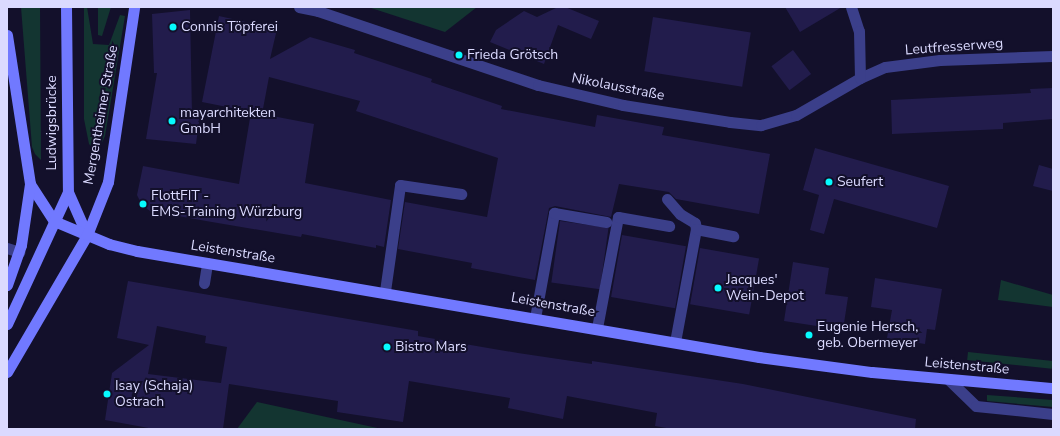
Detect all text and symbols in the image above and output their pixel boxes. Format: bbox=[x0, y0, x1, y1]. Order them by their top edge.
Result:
place label: Connis Töpferei bbox=[181, 19, 278, 35]
marker: Connis Töpferei bbox=[168, 22, 178, 32]
street label: Leutfresserweg bbox=[904, 35, 1004, 59]
street label: Mergentheimer Straße bbox=[80, 44, 122, 186]
place label: Frieda Grötsch bbox=[467, 47, 558, 63]
marker: Frieda Grötsch bbox=[454, 50, 464, 60]
street label: Nikolausstraße bbox=[570, 70, 666, 104]
street label: Ludwigsbrücke bbox=[44, 75, 60, 171]
place label: mayarchitekten GmbH bbox=[180, 105, 276, 138]
marker: mayarchitekten GmbH bbox=[167, 116, 177, 126]
place label: Seufert bbox=[837, 174, 883, 190]
marker: Seufert bbox=[824, 177, 834, 187]
place label: FlottFIT - EMS-Training Würzburg bbox=[151, 188, 302, 220]
marker: FlottFIT - EMS-Training Würzburg bbox=[138, 199, 148, 209]
street label: Leistenstraße bbox=[190, 237, 276, 267]
place label: Jacques' Wein-Depot bbox=[726, 272, 804, 304]
marker: Jacques' Wein-Depot bbox=[713, 283, 723, 293]
street label: Leistenstraße bbox=[510, 289, 596, 321]
place label: Eugenie Hersch, geb. Obermeyer bbox=[817, 319, 918, 352]
marker: Eugenie Hersch, geb. Obermeyer bbox=[804, 330, 814, 340]
place label: Bistro Mars bbox=[395, 339, 467, 355]
marker: Bistro Mars bbox=[382, 342, 392, 352]
street label: Leistenstraße bbox=[924, 354, 1010, 378]
place label: Isay (Schaja) Ostrach bbox=[115, 378, 194, 410]
marker: Isay (Schaja) Ostrach bbox=[102, 389, 112, 399]

